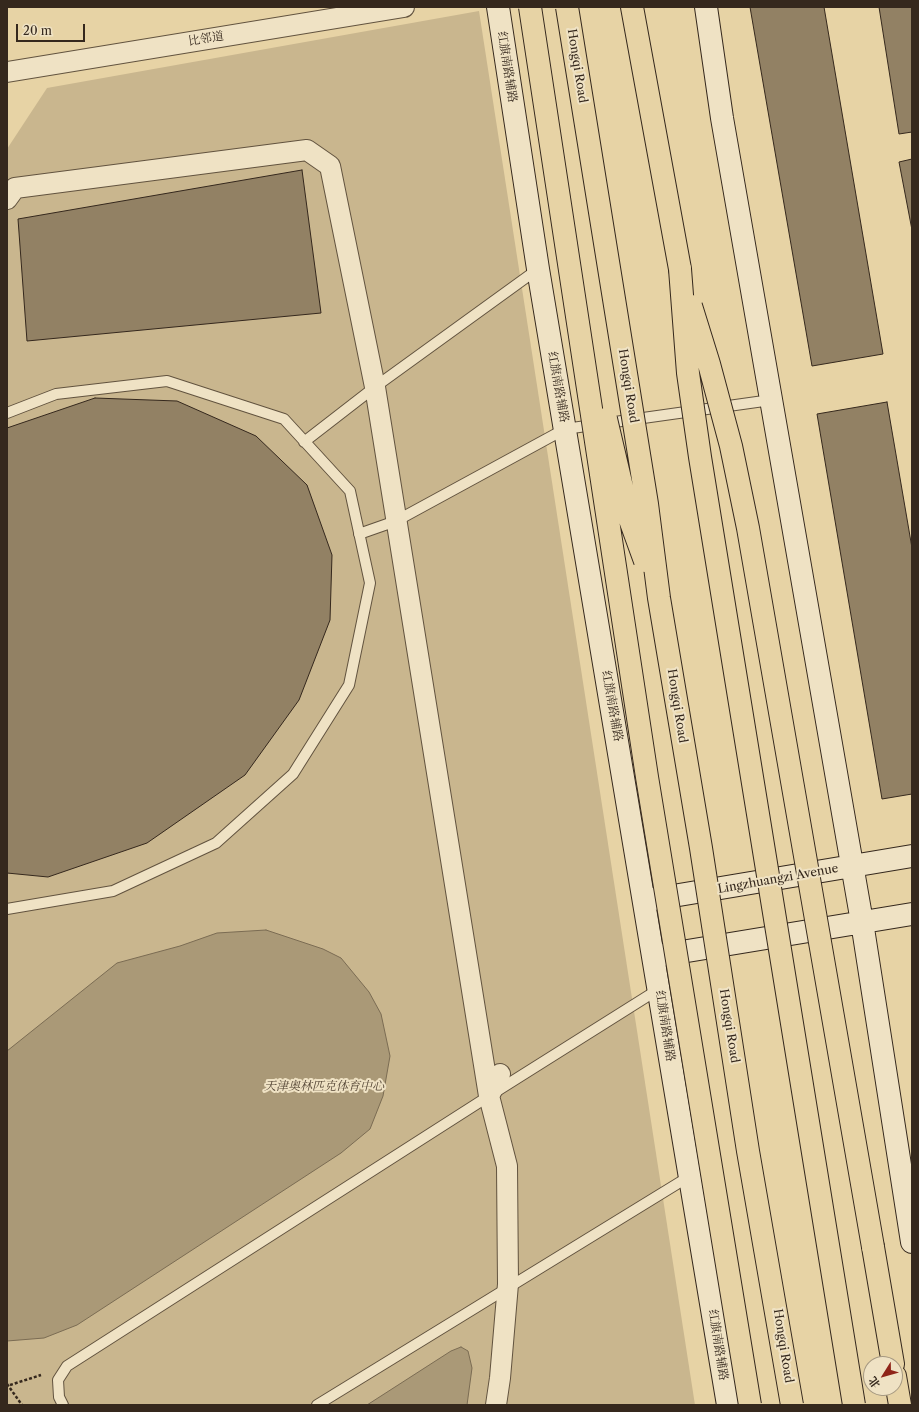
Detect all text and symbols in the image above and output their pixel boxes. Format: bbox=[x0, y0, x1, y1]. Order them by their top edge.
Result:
scale bar bbox=[18, 16, 87, 42]
text: 20 m bbox=[23, 23, 52, 38]
street label: Hongqi Road bbox=[564, 28, 590, 104]
street label: 比邻道 bbox=[187, 29, 225, 49]
street label: 红旗南路辅路 bbox=[494, 30, 520, 104]
street label: Hongqi Road bbox=[615, 348, 641, 424]
street label: 红旗南路辅路 bbox=[545, 350, 571, 424]
street label: Hongqi Road bbox=[664, 668, 690, 744]
street label: 红旗南路辅路 bbox=[599, 669, 625, 743]
street label: Lingzhuangzi Avenue bbox=[717, 861, 839, 897]
street label: Hongqi Road bbox=[716, 988, 742, 1064]
street label: 红旗南路辅路 bbox=[652, 989, 678, 1063]
park label: 天津奥林匹克体育中心 bbox=[264, 1080, 384, 1094]
street label: 红旗南路辅路 bbox=[705, 1308, 731, 1382]
street label: Hongqi Road bbox=[770, 1308, 796, 1384]
north arrow bbox=[863, 1356, 903, 1396]
text: 北 bbox=[865, 1374, 883, 1391]

